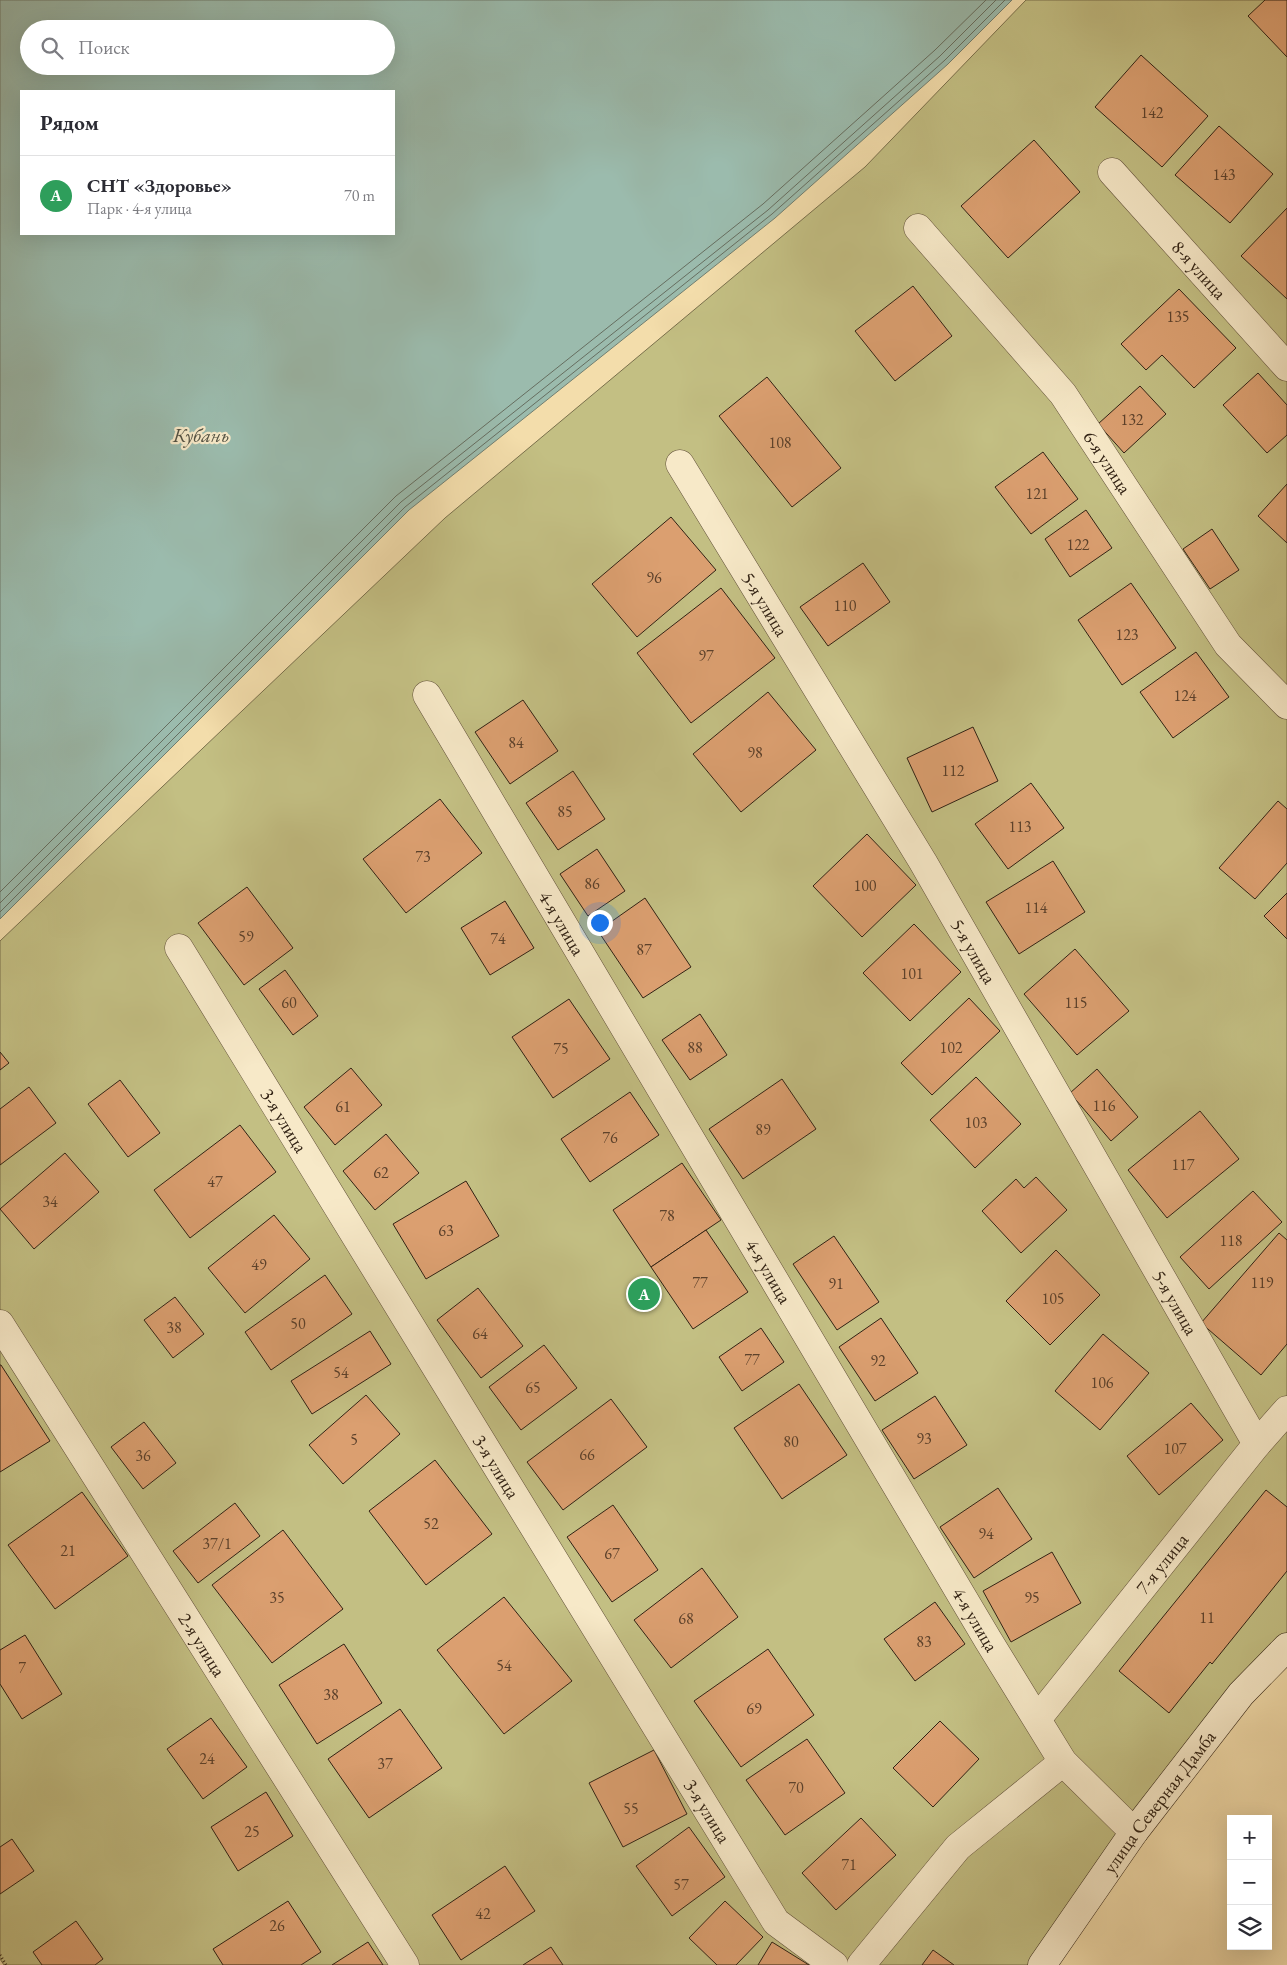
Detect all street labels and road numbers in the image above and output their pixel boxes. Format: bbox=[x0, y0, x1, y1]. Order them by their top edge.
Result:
street label: 8-я улица bbox=[1166, 235, 1232, 305]
street label: 6-я улица bbox=[1077, 426, 1138, 499]
street label: 5-я улица bbox=[736, 567, 794, 641]
street label: 4-я улица bbox=[533, 886, 591, 960]
street label: 5-я улица bbox=[945, 914, 1002, 989]
street label: 3-я улица bbox=[255, 1084, 314, 1158]
street label: 4-я улица bbox=[740, 1234, 798, 1309]
street label: 5-я улица bbox=[1147, 1266, 1204, 1340]
street label: 3-я улица bbox=[467, 1430, 526, 1504]
street label: 7-я улица bbox=[1130, 1528, 1194, 1599]
street label: 4-я улица bbox=[946, 1583, 1004, 1657]
street label: 2-я улица bbox=[172, 1608, 232, 1682]
street label: улица Северная Дамба bbox=[1097, 1725, 1222, 1878]
street label: 3-я улица bbox=[678, 1774, 737, 1848]

